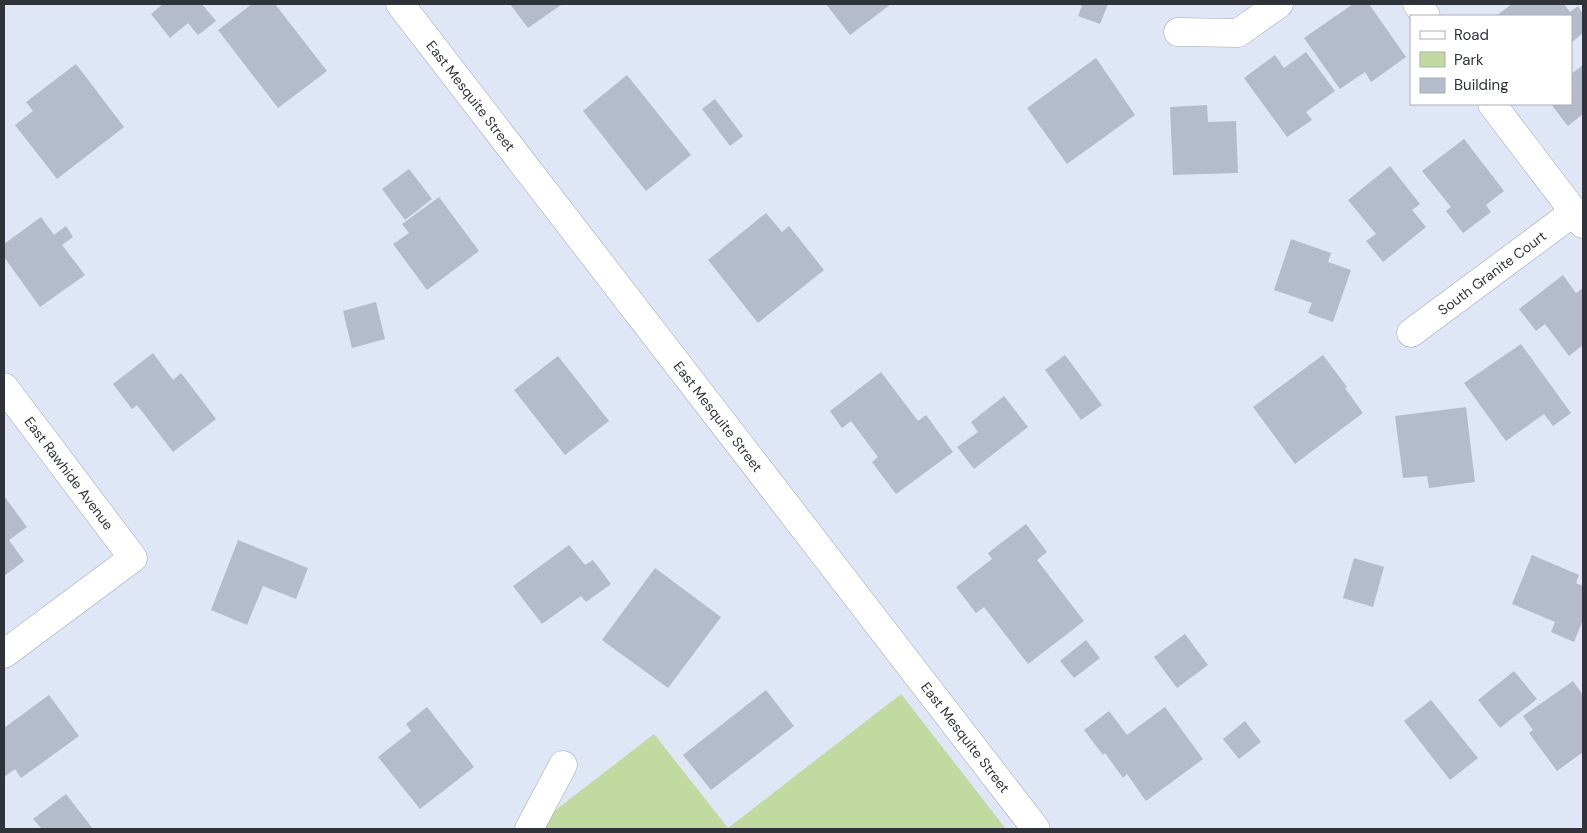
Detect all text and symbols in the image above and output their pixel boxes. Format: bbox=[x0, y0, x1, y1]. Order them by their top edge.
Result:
legend bbox=[1410, 15, 1572, 105]
text: Road bbox=[1454, 25, 1489, 45]
street label: East Mesquite Street bbox=[422, 37, 519, 155]
text: Park bbox=[1454, 50, 1484, 70]
text: Building bbox=[1454, 75, 1509, 95]
street label: South Granite Court bbox=[1434, 227, 1550, 319]
street label: East Mesquite Street bbox=[670, 358, 766, 476]
street label: East Rawhide Avenue bbox=[21, 413, 118, 533]
street label: East Mesquite Street bbox=[917, 678, 1014, 796]

